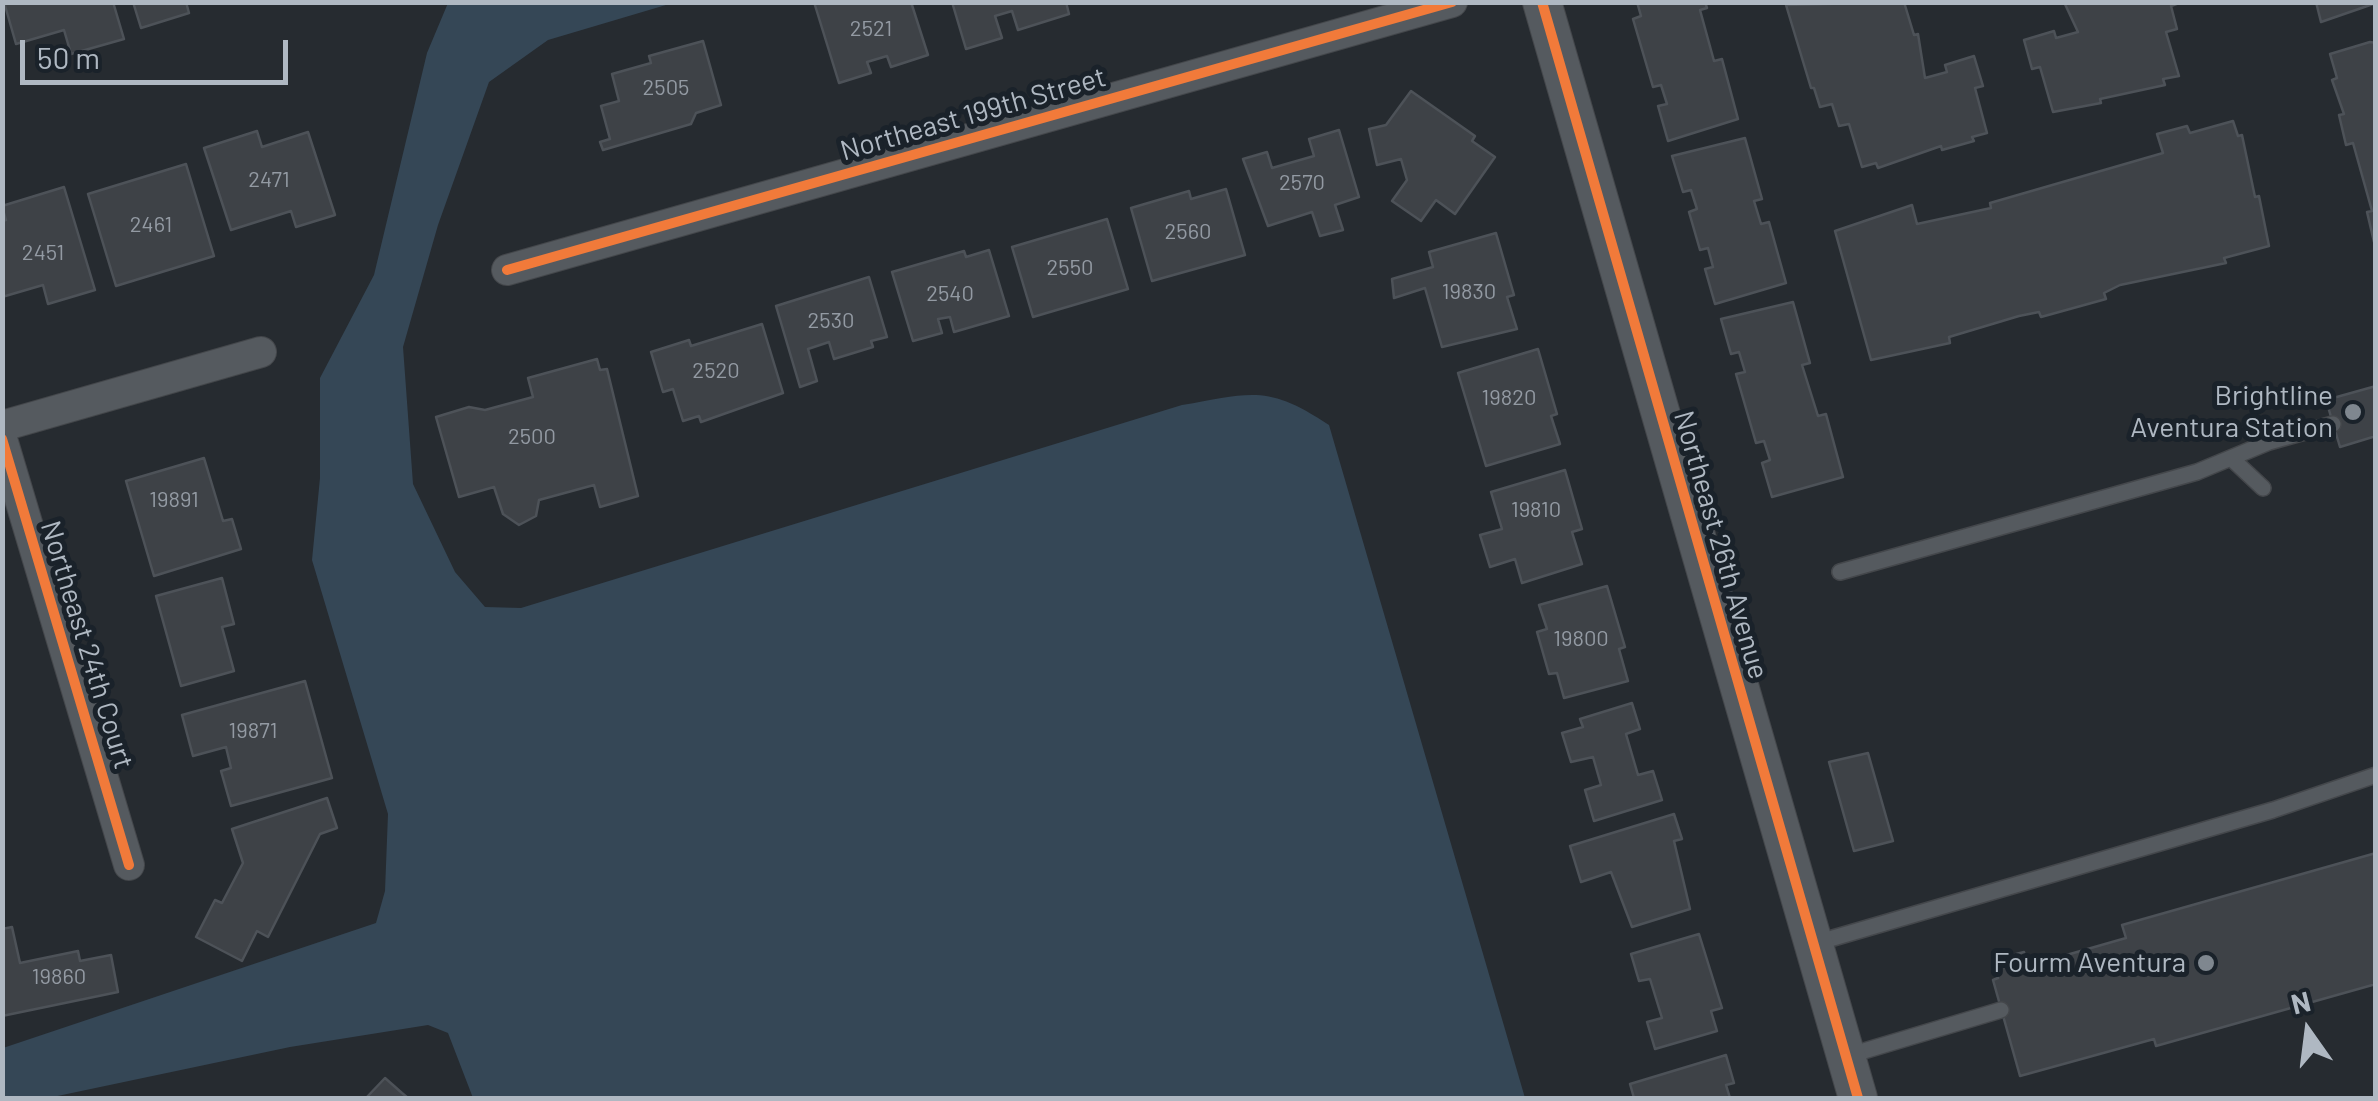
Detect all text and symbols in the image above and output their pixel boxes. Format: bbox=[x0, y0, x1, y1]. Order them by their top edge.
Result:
house number: 2521 bbox=[850, 16, 892, 42]
scale bar bbox=[25, 20, 292, 82]
text: 50 m bbox=[37, 39, 100, 75]
street label: Northeast 199th Street bbox=[836, 60, 1110, 168]
house number: 2505 bbox=[643, 75, 689, 101]
house number: 2471 bbox=[248, 167, 290, 193]
house number: 2570 bbox=[1279, 170, 1325, 196]
house number: 2461 bbox=[130, 212, 172, 238]
house number: 2560 bbox=[1165, 219, 1211, 245]
house number: 2451 bbox=[22, 240, 64, 266]
house number: 2550 bbox=[1047, 255, 1093, 281]
house number: 19830 bbox=[1442, 279, 1496, 305]
house number: 2540 bbox=[926, 281, 974, 307]
house number: 2530 bbox=[808, 308, 854, 334]
house number: 2520 bbox=[692, 358, 740, 384]
place label: Brightline Aventura Station bbox=[2130, 379, 2333, 445]
house number: 19820 bbox=[1482, 385, 1536, 411]
marker: Brightline Aventura Station bbox=[2342, 401, 2364, 423]
street label: Northeast 26th Avenue bbox=[1667, 407, 1775, 683]
house number: 2500 bbox=[508, 424, 556, 450]
house number: 19891 bbox=[149, 487, 199, 513]
house number: 19810 bbox=[1511, 497, 1561, 523]
street label: Northeast 24th Court bbox=[33, 517, 141, 773]
house number: 19800 bbox=[1553, 626, 1609, 652]
house number: 19871 bbox=[229, 718, 277, 744]
place label: Fourm Aventura bbox=[1993, 946, 2186, 980]
marker: Fourm Aventura bbox=[2195, 952, 2217, 974]
house number: 19860 bbox=[32, 964, 86, 990]
north arrow bbox=[2258, 981, 2358, 1081]
text: N bbox=[2288, 983, 2314, 1021]

